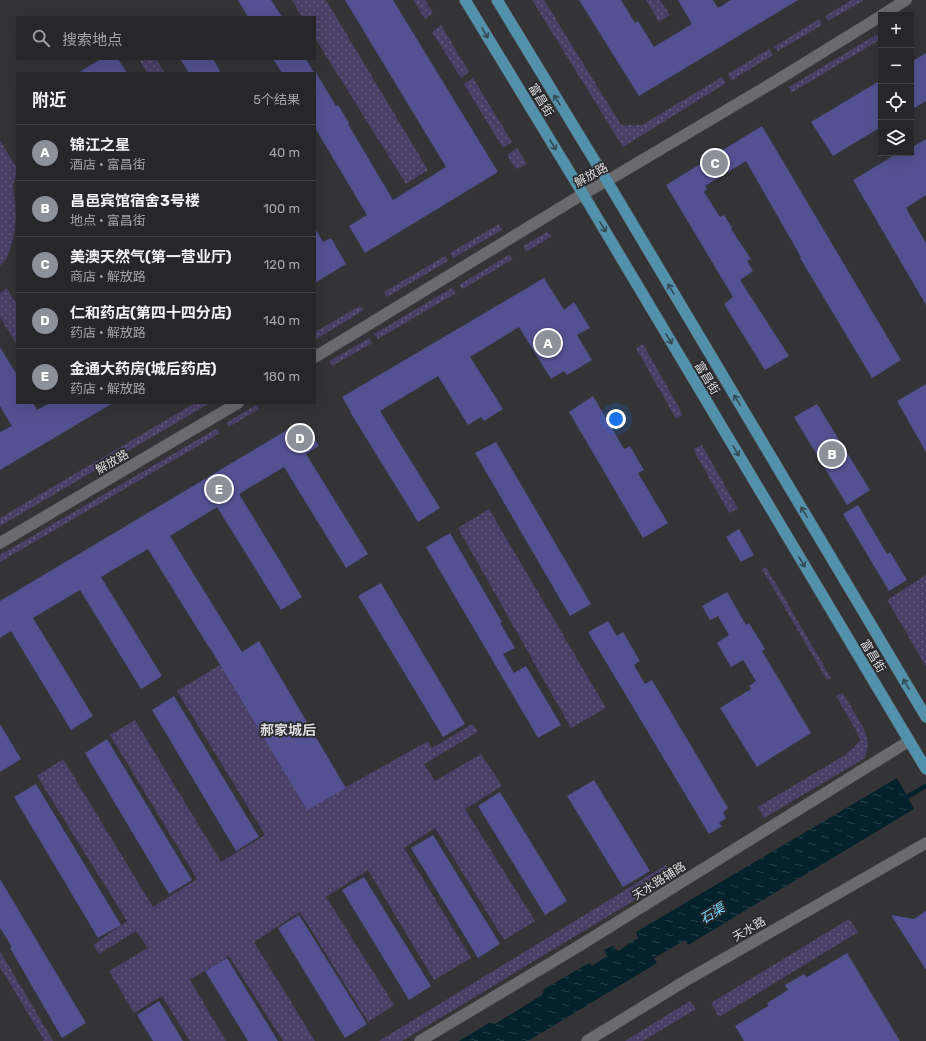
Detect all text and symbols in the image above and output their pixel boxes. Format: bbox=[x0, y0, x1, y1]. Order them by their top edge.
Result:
map controls bbox=[878, 12, 914, 156]
button: + bbox=[878, 12, 914, 48]
search box bbox=[16, 16, 316, 60]
icon: search bbox=[30, 27, 52, 49]
one-way arrow bbox=[482, 27, 490, 39]
text: 搜索地点 bbox=[62, 31, 122, 49]
button: − bbox=[878, 48, 914, 84]
street label: 富昌街 bbox=[526, 81, 556, 119]
button: locate bbox=[878, 84, 914, 120]
text: 附近 bbox=[32, 90, 66, 110]
text: 5个结果 bbox=[253, 92, 300, 107]
one-way arrow bbox=[553, 94, 561, 106]
button: layers bbox=[878, 120, 914, 156]
text: 锦江之星 bbox=[70, 136, 130, 154]
one-way arrow bbox=[549, 139, 557, 151]
text: A bbox=[40, 145, 50, 160]
text: 40 m bbox=[269, 145, 300, 160]
pin: C bbox=[702, 148, 728, 178]
text: 酒店 · 富昌街 bbox=[70, 157, 146, 172]
street label: 解放路 bbox=[572, 160, 610, 190]
text: 昌邑宾馆宿舍3号楼 bbox=[70, 192, 200, 210]
text: B bbox=[40, 201, 50, 216]
text: 100 m bbox=[263, 201, 300, 216]
text: 地点 · 富昌街 bbox=[70, 213, 146, 228]
one-way arrow bbox=[599, 221, 607, 233]
text: 美澳天然气(第一营业厅) bbox=[70, 248, 232, 266]
text: C bbox=[40, 257, 50, 272]
text: 120 m bbox=[264, 257, 300, 272]
text: 商店 · 解放路 bbox=[70, 269, 146, 284]
one-way arrow bbox=[666, 283, 674, 295]
text: 仁和药店(第四十四分店) bbox=[70, 304, 232, 322]
text: D bbox=[40, 313, 50, 328]
text: 140 m bbox=[263, 313, 300, 328]
text: 药店 · 解放路 bbox=[70, 325, 146, 340]
pin: A bbox=[535, 328, 561, 358]
one-way arrow bbox=[666, 333, 674, 345]
street label: 富昌街 bbox=[692, 359, 722, 397]
text: 金通大药房(城后药店) bbox=[70, 360, 217, 378]
text: E bbox=[41, 369, 49, 384]
text: 180 m bbox=[263, 369, 300, 384]
text: 药店 · 解放路 bbox=[70, 381, 146, 396]
one-way arrow bbox=[733, 394, 741, 406]
your location bbox=[606, 409, 626, 429]
pin: D bbox=[287, 423, 313, 453]
pin: B bbox=[819, 439, 845, 469]
one-way arrow bbox=[732, 445, 740, 457]
street label: 解放路 bbox=[93, 447, 131, 477]
pin: E bbox=[206, 474, 232, 504]
one-way arrow bbox=[799, 506, 807, 518]
one-way arrow bbox=[799, 556, 807, 568]
street label: 富昌街 bbox=[858, 637, 888, 675]
one-way arrow bbox=[902, 679, 910, 690]
district label: 郝家城后 bbox=[260, 722, 316, 739]
street label: 天水路辅路 bbox=[630, 859, 688, 903]
water label: 石渠 bbox=[697, 899, 729, 927]
street label: 天水路 bbox=[730, 914, 768, 944]

